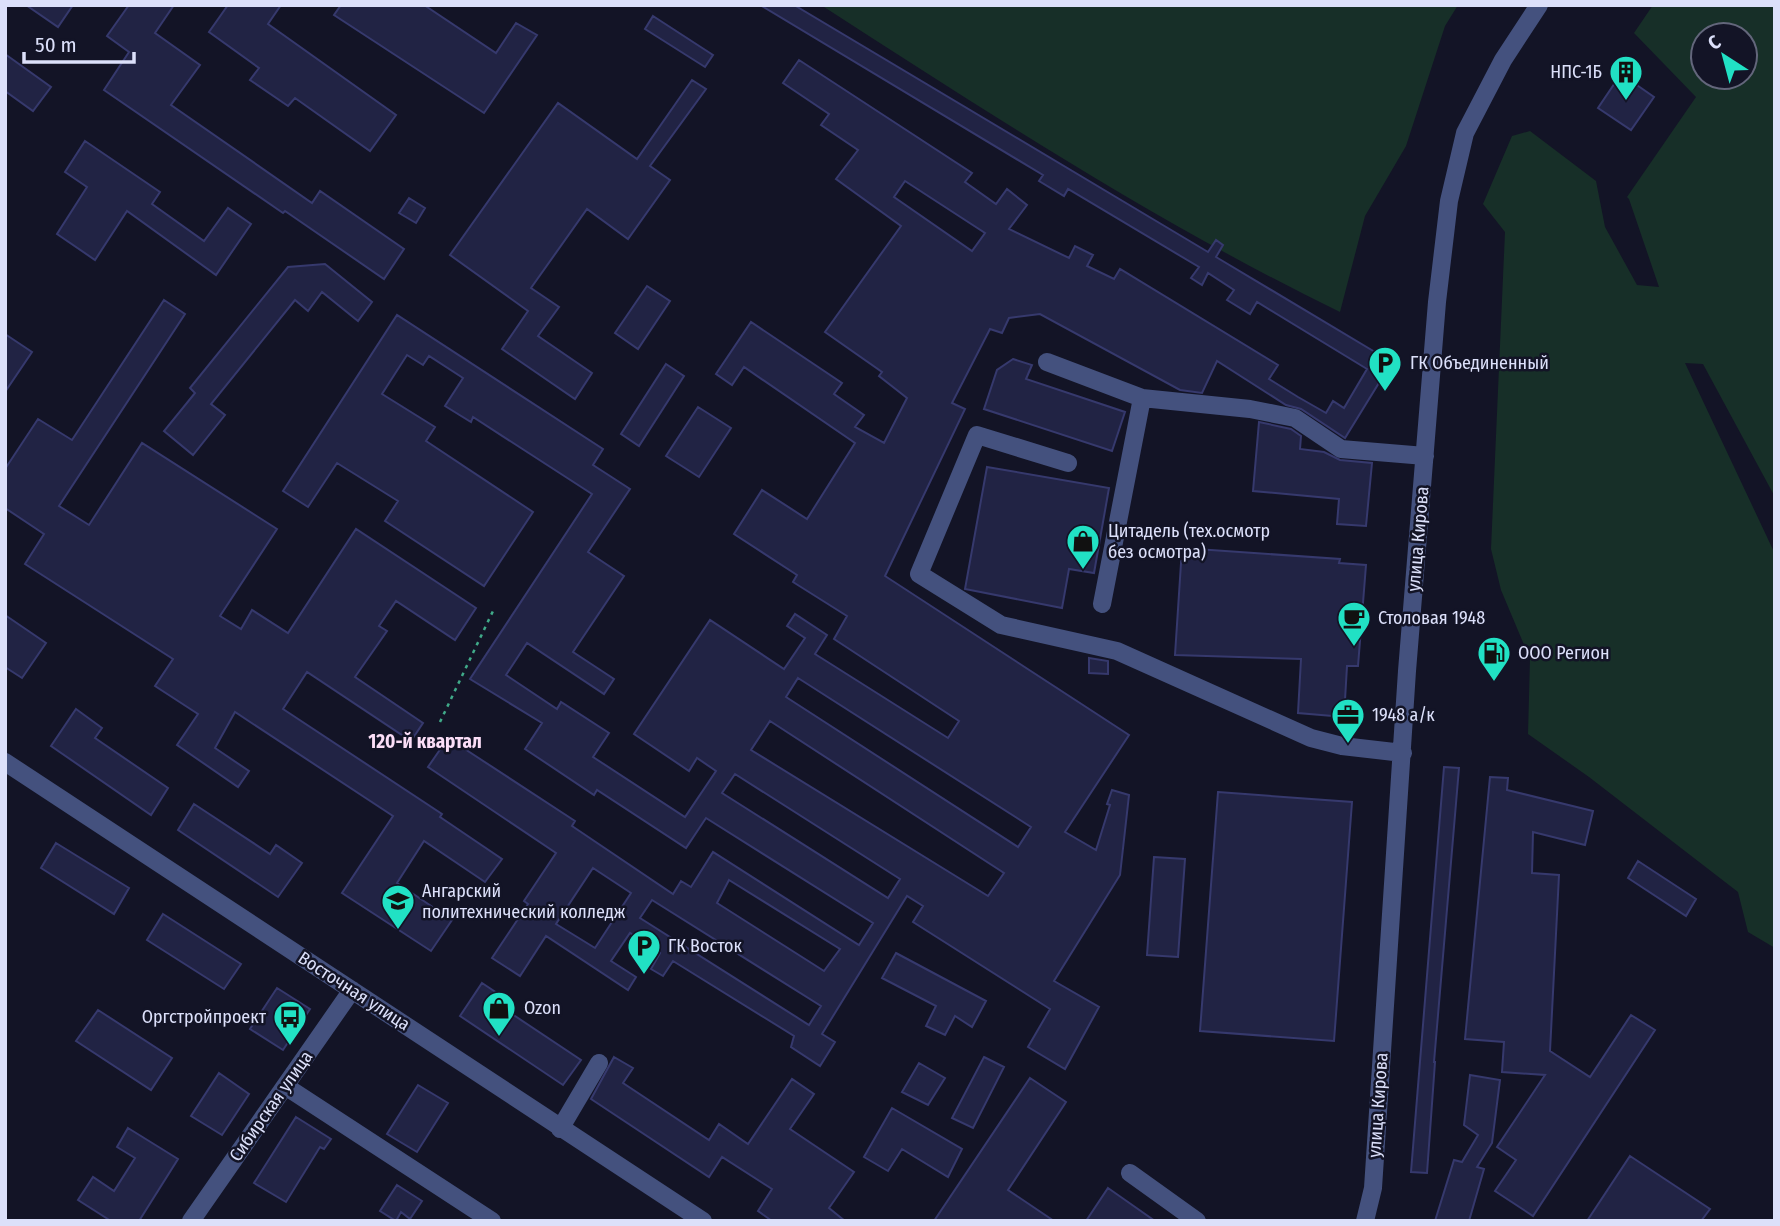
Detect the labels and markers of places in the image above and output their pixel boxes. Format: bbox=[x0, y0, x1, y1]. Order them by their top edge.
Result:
building icon: НПС-1Б bbox=[1607, 53, 1645, 102]
place label: НПС-1Б bbox=[1550, 61, 1602, 83]
parking icon: ГК Объединенный bbox=[1366, 344, 1404, 393]
place label: ГК Объединенный bbox=[1410, 352, 1549, 374]
place label: Цитадель (тех.осмотр без осмотра) bbox=[1108, 520, 1270, 563]
shop icon: Цитадель (тех.осмотр без осмотра) bbox=[1064, 522, 1102, 571]
cafe icon: Столовая 1948 bbox=[1335, 599, 1373, 648]
place label: Столовая 1948 bbox=[1378, 607, 1485, 629]
fuel station icon: ООО Регион bbox=[1475, 634, 1513, 683]
place label: ООО Регион bbox=[1518, 642, 1610, 664]
office icon: 1948 а/к bbox=[1329, 696, 1367, 745]
place label: 1948 а/к bbox=[1372, 704, 1435, 726]
place label: Ангарский политехнический колледж bbox=[422, 880, 626, 923]
school or university icon: Ангарский политехнический колледж bbox=[379, 882, 417, 931]
parking icon: ГК Восток bbox=[625, 927, 663, 976]
place label: ГК Восток bbox=[668, 935, 742, 957]
shop icon: Ozon bbox=[480, 989, 518, 1038]
place label: Ozon bbox=[524, 997, 561, 1019]
bus stop icon: Оргстройпроект bbox=[271, 998, 309, 1047]
place label: Оргстройпроект bbox=[142, 1006, 267, 1028]

